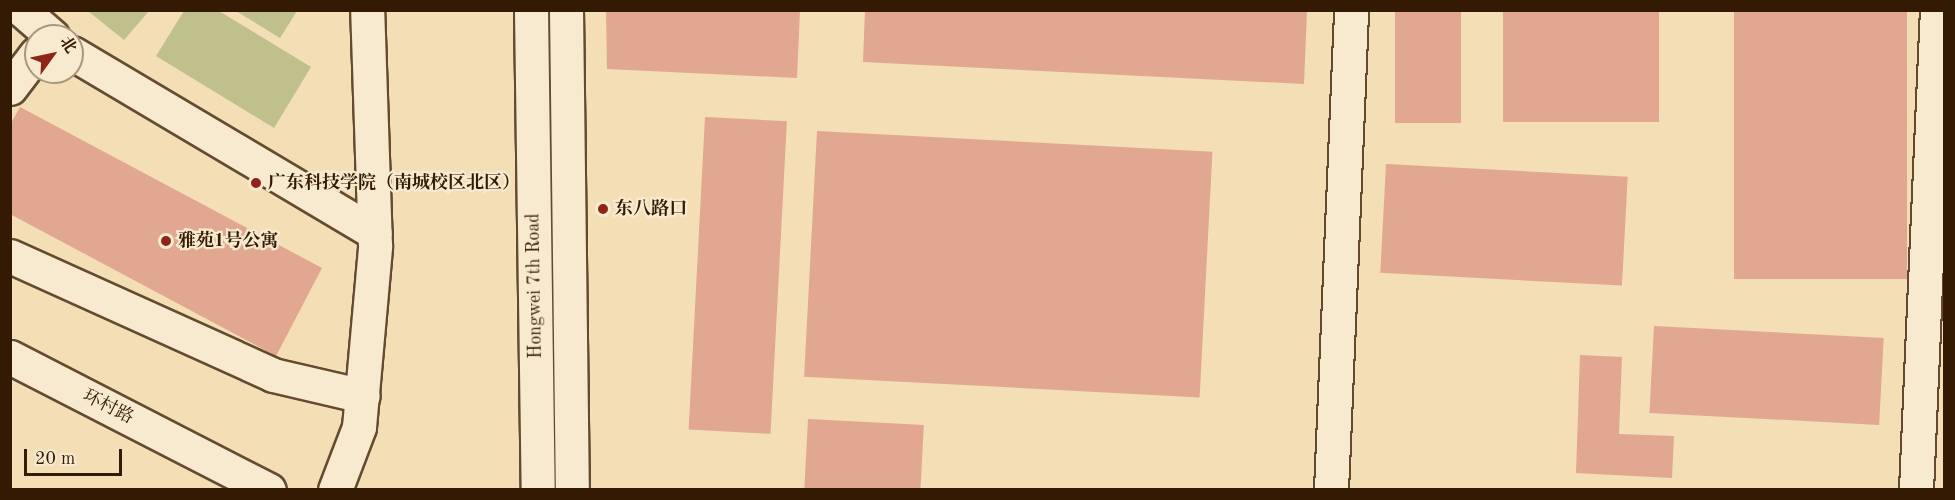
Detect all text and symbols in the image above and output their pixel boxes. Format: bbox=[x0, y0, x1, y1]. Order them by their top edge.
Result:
north arrow bbox=[24, 24, 84, 84]
text: 北 bbox=[56, 34, 78, 56]
place label: 广东科技学院（南城校区北区） bbox=[268, 172, 520, 194]
marker: 广东科技学院（南城校区北区） bbox=[249, 176, 263, 190]
place label: 东八路口 bbox=[615, 198, 687, 220]
marker: 东八路口 bbox=[596, 202, 610, 216]
street label: Hongwei 7th Road bbox=[523, 213, 547, 359]
place label: 雅苑1号公寓 bbox=[178, 230, 278, 252]
marker: 雅苑1号公寓 bbox=[159, 234, 173, 248]
street label: 环村路 bbox=[79, 385, 137, 429]
scale bar bbox=[27, 437, 124, 475]
text: 20 m bbox=[35, 450, 75, 468]

